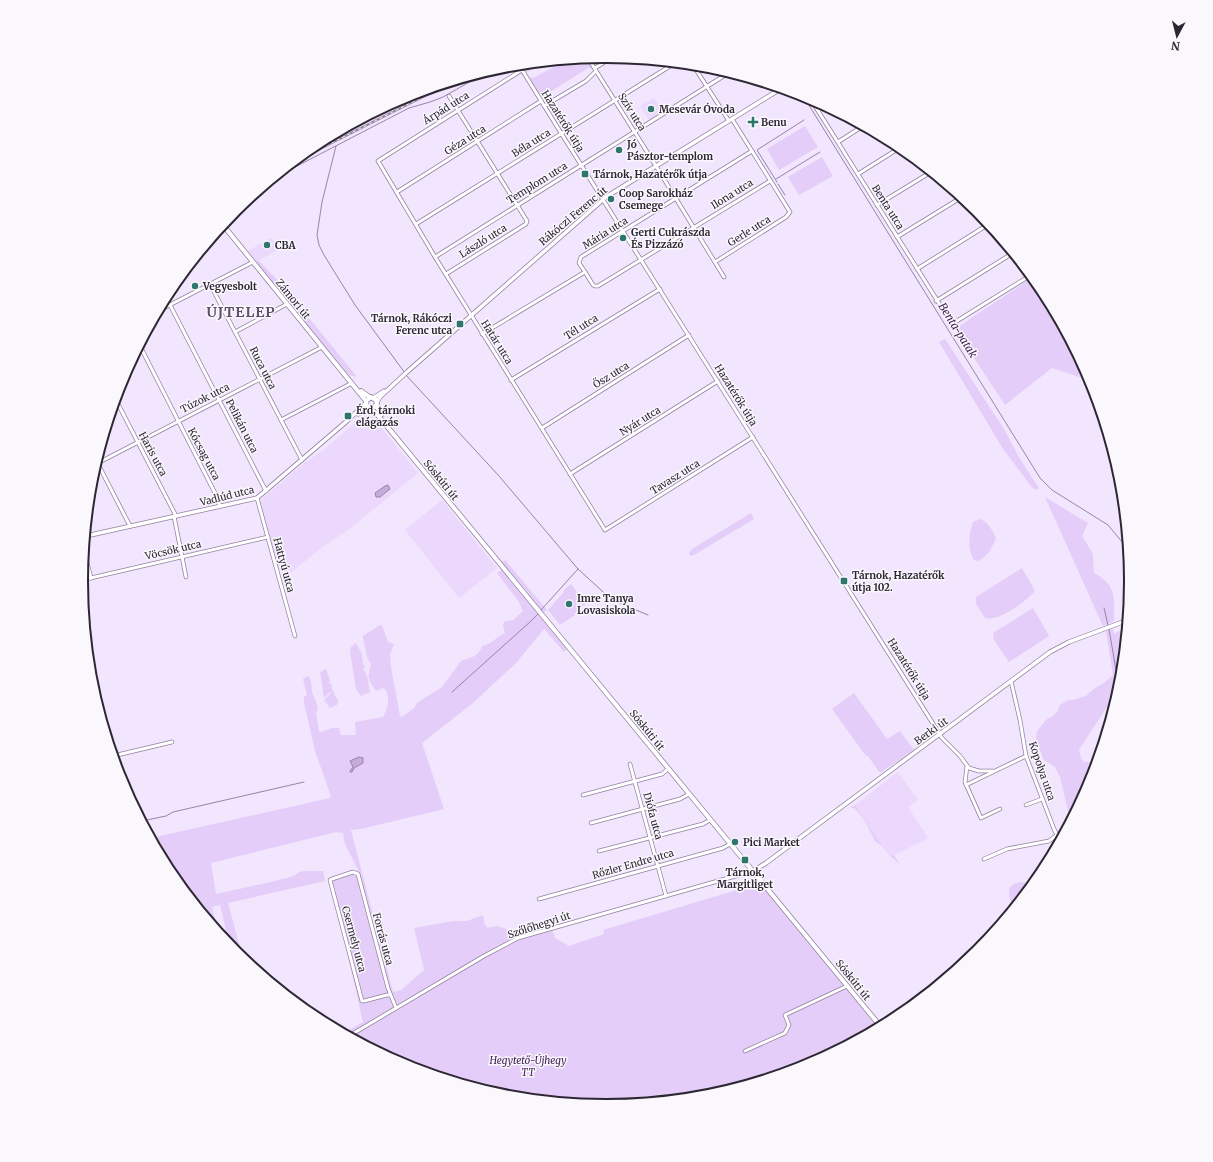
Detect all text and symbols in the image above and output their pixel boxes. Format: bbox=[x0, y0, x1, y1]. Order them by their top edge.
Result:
north arrow bbox=[1157, 16, 1197, 56]
text: N bbox=[1170, 38, 1181, 53]
street label: Árpád utca bbox=[419, 88, 472, 128]
street label: Hazatérők útja bbox=[539, 88, 588, 155]
street label: Szív utca bbox=[615, 91, 649, 134]
place label: Mesevár Óvoda bbox=[659, 102, 735, 116]
marker: Mesevár Óvoda bbox=[646, 104, 656, 114]
place label: Benu bbox=[761, 116, 787, 129]
marker: Benu bbox=[748, 117, 758, 127]
street label: Géza utca bbox=[442, 122, 489, 158]
street label: Béla utca bbox=[509, 126, 553, 160]
place label: Jó Pásztor-templom bbox=[626, 138, 713, 163]
marker: Jó Pásztor-templom bbox=[614, 145, 624, 155]
street label: Templom utca bbox=[504, 159, 570, 207]
place label: Tárnok, Hazatérők útja bbox=[593, 168, 707, 181]
marker: Tárnok, Hazatérők útja bbox=[580, 169, 590, 179]
street label: Ilona utca bbox=[709, 176, 756, 212]
street label: Benta utca bbox=[869, 182, 907, 232]
street label: Rákóczi Ferenc út bbox=[536, 184, 610, 248]
place label: Coop Sarokház Csemege bbox=[619, 187, 693, 212]
marker: Coop Sarokház Csemege bbox=[606, 194, 616, 204]
street label: Gerle utca bbox=[725, 212, 773, 249]
street label: Mária utca bbox=[580, 214, 631, 252]
street label: László utca bbox=[457, 221, 510, 261]
place label: Gerti Cukrászda És Pizzázó bbox=[631, 226, 711, 251]
marker: Gerti Cukrászda És Pizzázó bbox=[618, 233, 628, 243]
place label: CBA bbox=[275, 239, 297, 252]
marker: CBA bbox=[262, 240, 272, 250]
street label: Zámori út bbox=[273, 276, 313, 322]
place label: Vegyesbolt bbox=[202, 280, 257, 293]
marker: Vegyesbolt bbox=[190, 281, 200, 291]
water label: Benta-patak bbox=[936, 300, 980, 360]
district label: ÚJTELEP bbox=[206, 303, 276, 321]
street label: Tél utca bbox=[562, 311, 601, 342]
place label: Tárnok, Rákóczi Ferenc utca bbox=[371, 312, 453, 337]
street label: Határ utca bbox=[478, 317, 516, 367]
marker: Tárnok, Rákóczi Ferenc utca bbox=[455, 319, 465, 329]
street label: Ruca utca bbox=[247, 345, 280, 392]
street label: Ősz utca bbox=[590, 358, 632, 391]
street label: Hazatérők útja bbox=[712, 362, 761, 429]
street label: Túzok utca bbox=[178, 380, 232, 416]
street label: Pelikán utca bbox=[223, 397, 261, 456]
place label: Érd, tárnoki elágazás bbox=[356, 403, 416, 429]
street label: Nyár utca bbox=[617, 403, 663, 439]
marker: Érd, tárnoki elágazás bbox=[343, 411, 353, 421]
street label: Kócsag utca bbox=[185, 426, 223, 483]
street label: Haris utca bbox=[136, 429, 170, 479]
street label: Tavasz utca bbox=[648, 456, 703, 497]
street label: Sóskúti út bbox=[421, 457, 461, 503]
street label: Vadlúd utca bbox=[198, 483, 256, 509]
street label: Hattyú utca bbox=[270, 536, 298, 594]
street label: Vöcsök utca bbox=[143, 537, 203, 563]
place label: Tárnok, Hazatérők útja 102. bbox=[852, 569, 945, 594]
marker: Tárnok, Hazatérők útja 102. bbox=[839, 576, 849, 586]
place label: Imre Tanya Lovasiskola bbox=[577, 592, 636, 617]
marker: Imre Tanya Lovasiskola bbox=[564, 599, 574, 609]
street label: Hazatérők útja bbox=[885, 636, 934, 703]
street label: Sóskúti út bbox=[627, 707, 667, 753]
street label: Berki út bbox=[912, 714, 950, 748]
street label: Kopolya utca bbox=[1026, 740, 1058, 803]
street label: Diófa utca bbox=[640, 791, 666, 842]
place label: Pici Market bbox=[743, 836, 800, 849]
marker: Pici Market bbox=[730, 837, 740, 847]
street label: Rőzler Endre utca bbox=[591, 846, 676, 882]
marker: Tárnok, Margitliget bbox=[740, 855, 750, 865]
place label: Tárnok, Margitliget bbox=[717, 866, 773, 891]
street label: Csermely utca bbox=[339, 905, 369, 974]
street label: Szőlőhegyi út bbox=[506, 909, 572, 941]
street label: Forrás utca bbox=[370, 912, 396, 967]
street label: Sóskúti út bbox=[833, 957, 873, 1003]
park label: Hegytető-Újhegy TT bbox=[488, 1053, 567, 1079]

